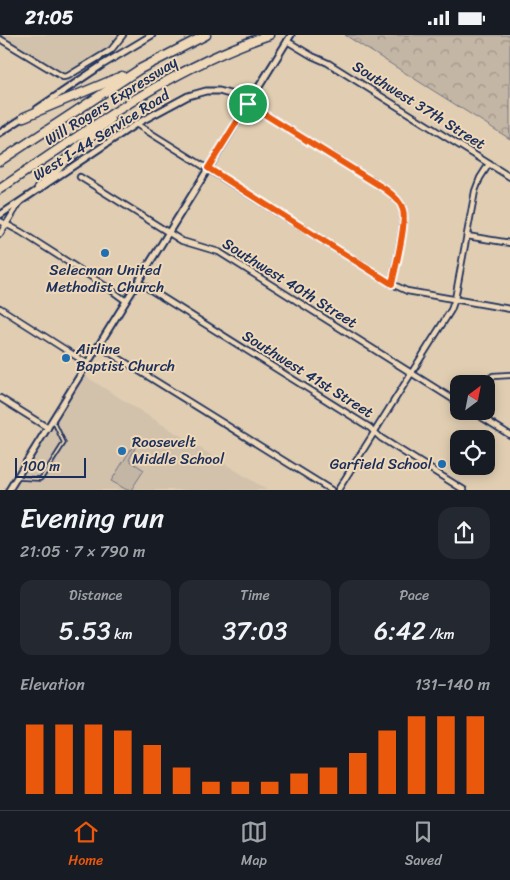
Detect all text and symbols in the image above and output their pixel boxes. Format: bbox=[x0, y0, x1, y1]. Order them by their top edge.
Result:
text: 21:05 bbox=[25, 1, 73, 34]
street label: Will Rogers Expressway bbox=[39, 49, 183, 153]
street label: Southwest 37th Street bbox=[347, 53, 491, 157]
street label: West I-44 Service Road bbox=[27, 82, 176, 188]
pin bbox=[227, 83, 269, 125]
icon: arrive bbox=[234, 90, 262, 118]
street label: Southwest 40th Street bbox=[217, 231, 363, 335]
marker: Selecman United Methodist Church bbox=[99, 247, 111, 259]
place label: Selecman United Methodist Church bbox=[46, 257, 164, 300]
street label: Southwest 41st Street bbox=[237, 323, 379, 425]
place label: Airline Baptist Church bbox=[75, 336, 175, 379]
marker: Airline Baptist Church bbox=[60, 352, 72, 364]
north arrow bbox=[450, 375, 495, 420]
map controls bbox=[450, 375, 495, 475]
place label: Roosevelt Middle School bbox=[132, 429, 225, 472]
button: locate bbox=[450, 430, 495, 475]
marker: Roosevelt Middle School bbox=[116, 445, 128, 457]
place label: Garfield School bbox=[330, 451, 433, 477]
text: 100 m bbox=[22, 454, 60, 479]
scale bar bbox=[15, 455, 86, 478]
marker: Garfield School bbox=[436, 458, 448, 470]
text: Evening run bbox=[20, 493, 164, 542]
button: share bbox=[438, 507, 490, 559]
text: 21:05 · 7 × 790 m bbox=[20, 537, 145, 566]
text: Distance bbox=[69, 583, 122, 608]
text: Time bbox=[240, 583, 270, 608]
text: Pace bbox=[399, 583, 429, 608]
text: 5.53 bbox=[59, 608, 111, 653]
text: 37:03 bbox=[222, 608, 288, 653]
text: 6:42 bbox=[374, 608, 426, 653]
text: km bbox=[111, 622, 132, 647]
text: /km bbox=[426, 622, 455, 647]
text: Elevation bbox=[20, 670, 85, 699]
text: 131–140 m bbox=[415, 670, 490, 699]
tab: Home bbox=[68, 818, 103, 873]
tab: Map bbox=[240, 818, 268, 873]
tab: Saved bbox=[405, 818, 442, 873]

